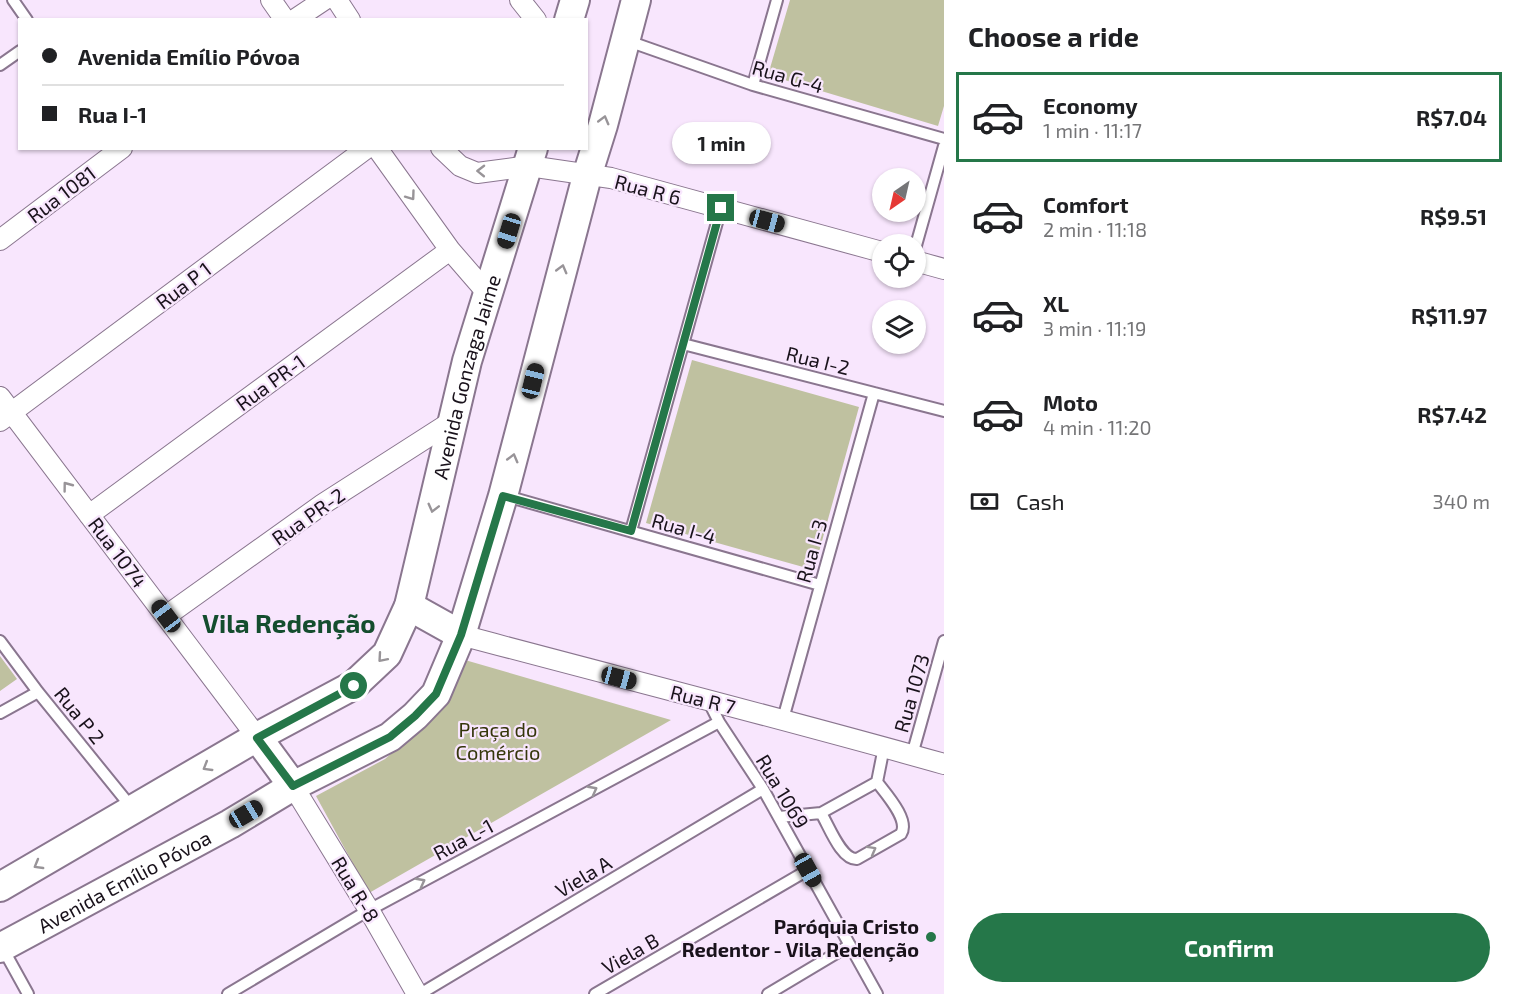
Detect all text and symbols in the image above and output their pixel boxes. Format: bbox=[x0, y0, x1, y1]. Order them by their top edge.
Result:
text: Choose a ride bbox=[968, 20, 1139, 52]
text: Avenida Emílio Póvoa bbox=[78, 43, 300, 69]
street label: Rua G-4 bbox=[750, 54, 826, 98]
icon: car bbox=[971, 90, 1025, 144]
text: Economy bbox=[1043, 92, 1138, 118]
text: Rua I-1 bbox=[78, 101, 147, 127]
text: R$7.04 bbox=[1416, 104, 1487, 130]
one-way arrow bbox=[597, 115, 609, 126]
text: 1 min · 11:17 bbox=[1043, 118, 1142, 142]
callout: 1 min bbox=[672, 121, 771, 163]
text: 1 min bbox=[697, 131, 746, 155]
street label: Rua 1081 bbox=[22, 161, 100, 227]
one-way arrow bbox=[476, 165, 485, 177]
north arrow bbox=[872, 168, 926, 222]
map controls bbox=[872, 168, 926, 354]
street label: Rua R 6 bbox=[612, 169, 684, 209]
one-way arrow bbox=[404, 189, 415, 200]
icon: car bbox=[971, 189, 1025, 243]
text: Comfort bbox=[1043, 191, 1128, 217]
route end bbox=[707, 194, 734, 221]
text: R$9.51 bbox=[1420, 203, 1487, 229]
car bbox=[747, 208, 787, 234]
car bbox=[495, 211, 523, 251]
text: 2 min · 11:18 bbox=[1043, 217, 1147, 241]
button: locate bbox=[872, 234, 926, 288]
street label: Rua P 1 bbox=[151, 256, 215, 314]
one-way arrow bbox=[555, 264, 568, 274]
street label: Avenida Gonzaga Jaime bbox=[427, 272, 505, 481]
icon: car bbox=[971, 288, 1025, 342]
text: XL bbox=[1043, 290, 1069, 316]
button: layers bbox=[872, 300, 926, 354]
text: R$11.97 bbox=[1411, 302, 1487, 328]
text: 3 min · 11:19 bbox=[1043, 316, 1146, 340]
street label: Rua I-2 bbox=[784, 341, 852, 379]
street label: Rua PR-1 bbox=[231, 349, 309, 415]
car bbox=[520, 361, 546, 401]
icon: car bbox=[971, 387, 1025, 441]
text: Moto bbox=[1043, 389, 1098, 415]
text: R$7.42 bbox=[1417, 401, 1487, 427]
text: 4 min · 11:20 bbox=[1043, 415, 1151, 439]
one-way arrow bbox=[506, 453, 518, 464]
one-way arrow bbox=[64, 481, 75, 492]
street label: Rua PR-2 bbox=[267, 482, 349, 550]
icon: cash bbox=[968, 485, 1001, 518]
text: Cash bbox=[1016, 488, 1065, 514]
text: 340 m bbox=[1433, 489, 1490, 513]
one-way arrow bbox=[427, 503, 440, 513]
street label: Rua I-4 bbox=[649, 507, 719, 549]
street label: Rua 1074 bbox=[84, 512, 152, 592]
street label: Rua I-3 bbox=[791, 517, 831, 585]
car bbox=[148, 596, 184, 636]
district label: Vila Redenção bbox=[202, 607, 376, 640]
one-way arrow bbox=[378, 651, 389, 661]
street label: Rua 1073 bbox=[888, 651, 934, 735]
car bbox=[599, 665, 639, 691]
route start bbox=[340, 672, 367, 699]
street label: Rua R 7 bbox=[668, 679, 738, 719]
street label: Rua P 2 bbox=[50, 682, 110, 748]
park label: Praça do Comércio bbox=[456, 717, 540, 764]
street label: Rua 1069 bbox=[752, 750, 814, 832]
one-way arrow bbox=[203, 760, 213, 772]
one-way arrow bbox=[587, 786, 597, 797]
car bbox=[226, 797, 266, 831]
street label: Rua L-1 bbox=[429, 813, 497, 865]
street label: Avenida Emílio Póvoa bbox=[33, 825, 215, 937]
one-way arrow bbox=[866, 846, 877, 857]
street label: Viela A bbox=[551, 850, 616, 902]
car bbox=[791, 850, 825, 890]
street label: Rua R-8 bbox=[327, 852, 385, 926]
one-way arrow bbox=[34, 858, 44, 870]
one-way arrow bbox=[415, 878, 425, 889]
button: Confirm bbox=[968, 913, 1490, 982]
place label: Paróquia Cristo Redentor - Vila Redenção bbox=[682, 914, 919, 962]
street label: Viela B bbox=[597, 927, 663, 979]
marker: Paróquia Cristo Redentor - Vila Redenção bbox=[924, 930, 938, 944]

